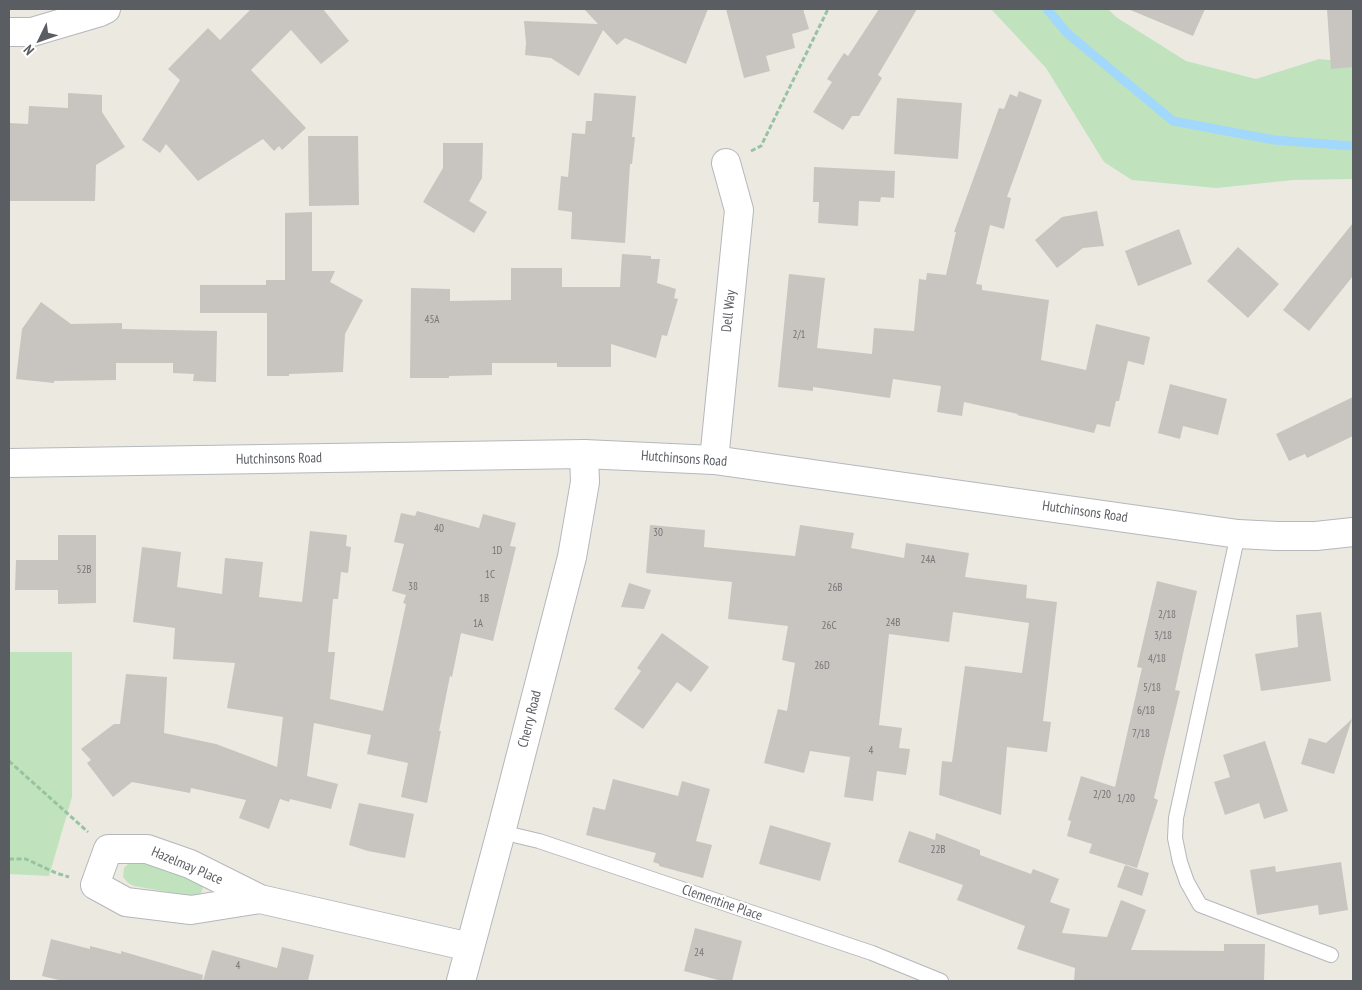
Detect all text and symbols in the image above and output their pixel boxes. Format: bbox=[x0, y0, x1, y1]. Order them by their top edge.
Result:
north arrow bbox=[15, 15, 65, 65]
text: N bbox=[20, 41, 38, 59]
street label: Dell Way bbox=[718, 289, 740, 333]
house number: 45A bbox=[424, 313, 440, 327]
house number: 2/1 bbox=[792, 328, 806, 342]
street label: Hutchinsons Road bbox=[640, 448, 728, 470]
street label: Hutchinsons Road bbox=[236, 450, 322, 468]
street label: Hutchinsons Road bbox=[1041, 498, 1129, 526]
house number: 40 bbox=[434, 522, 444, 536]
house number: 30 bbox=[653, 526, 663, 540]
house number: 1D bbox=[492, 544, 502, 558]
house number: 24A bbox=[920, 553, 936, 567]
house number: 52B bbox=[76, 563, 92, 577]
house number: 1C bbox=[485, 568, 495, 582]
house number: 38 bbox=[408, 580, 418, 594]
house number: 26B bbox=[827, 581, 843, 595]
house number: 1B bbox=[479, 592, 489, 606]
house number: 2/18 bbox=[1158, 608, 1176, 622]
house number: 24B bbox=[885, 616, 901, 630]
house number: 1A bbox=[473, 617, 483, 631]
house number: 26C bbox=[822, 619, 836, 633]
house number: 3/18 bbox=[1154, 629, 1172, 643]
house number: 4/18 bbox=[1148, 652, 1166, 666]
house number: 26D bbox=[814, 659, 830, 673]
house number: 5/18 bbox=[1143, 681, 1161, 695]
street label: Cherry Road bbox=[515, 689, 545, 749]
house number: 6/18 bbox=[1137, 704, 1155, 718]
house number: 7/18 bbox=[1132, 727, 1150, 741]
house number: 4 bbox=[869, 744, 873, 758]
house number: 2/20 bbox=[1093, 788, 1111, 802]
house number: 1/20 bbox=[1117, 792, 1135, 806]
street label: Hazelmay Place bbox=[149, 843, 225, 889]
house number: 22B bbox=[930, 843, 946, 857]
street label: Clementine Place bbox=[680, 881, 764, 925]
house number: 24 bbox=[694, 946, 704, 960]
house number: 4 bbox=[236, 959, 240, 973]

